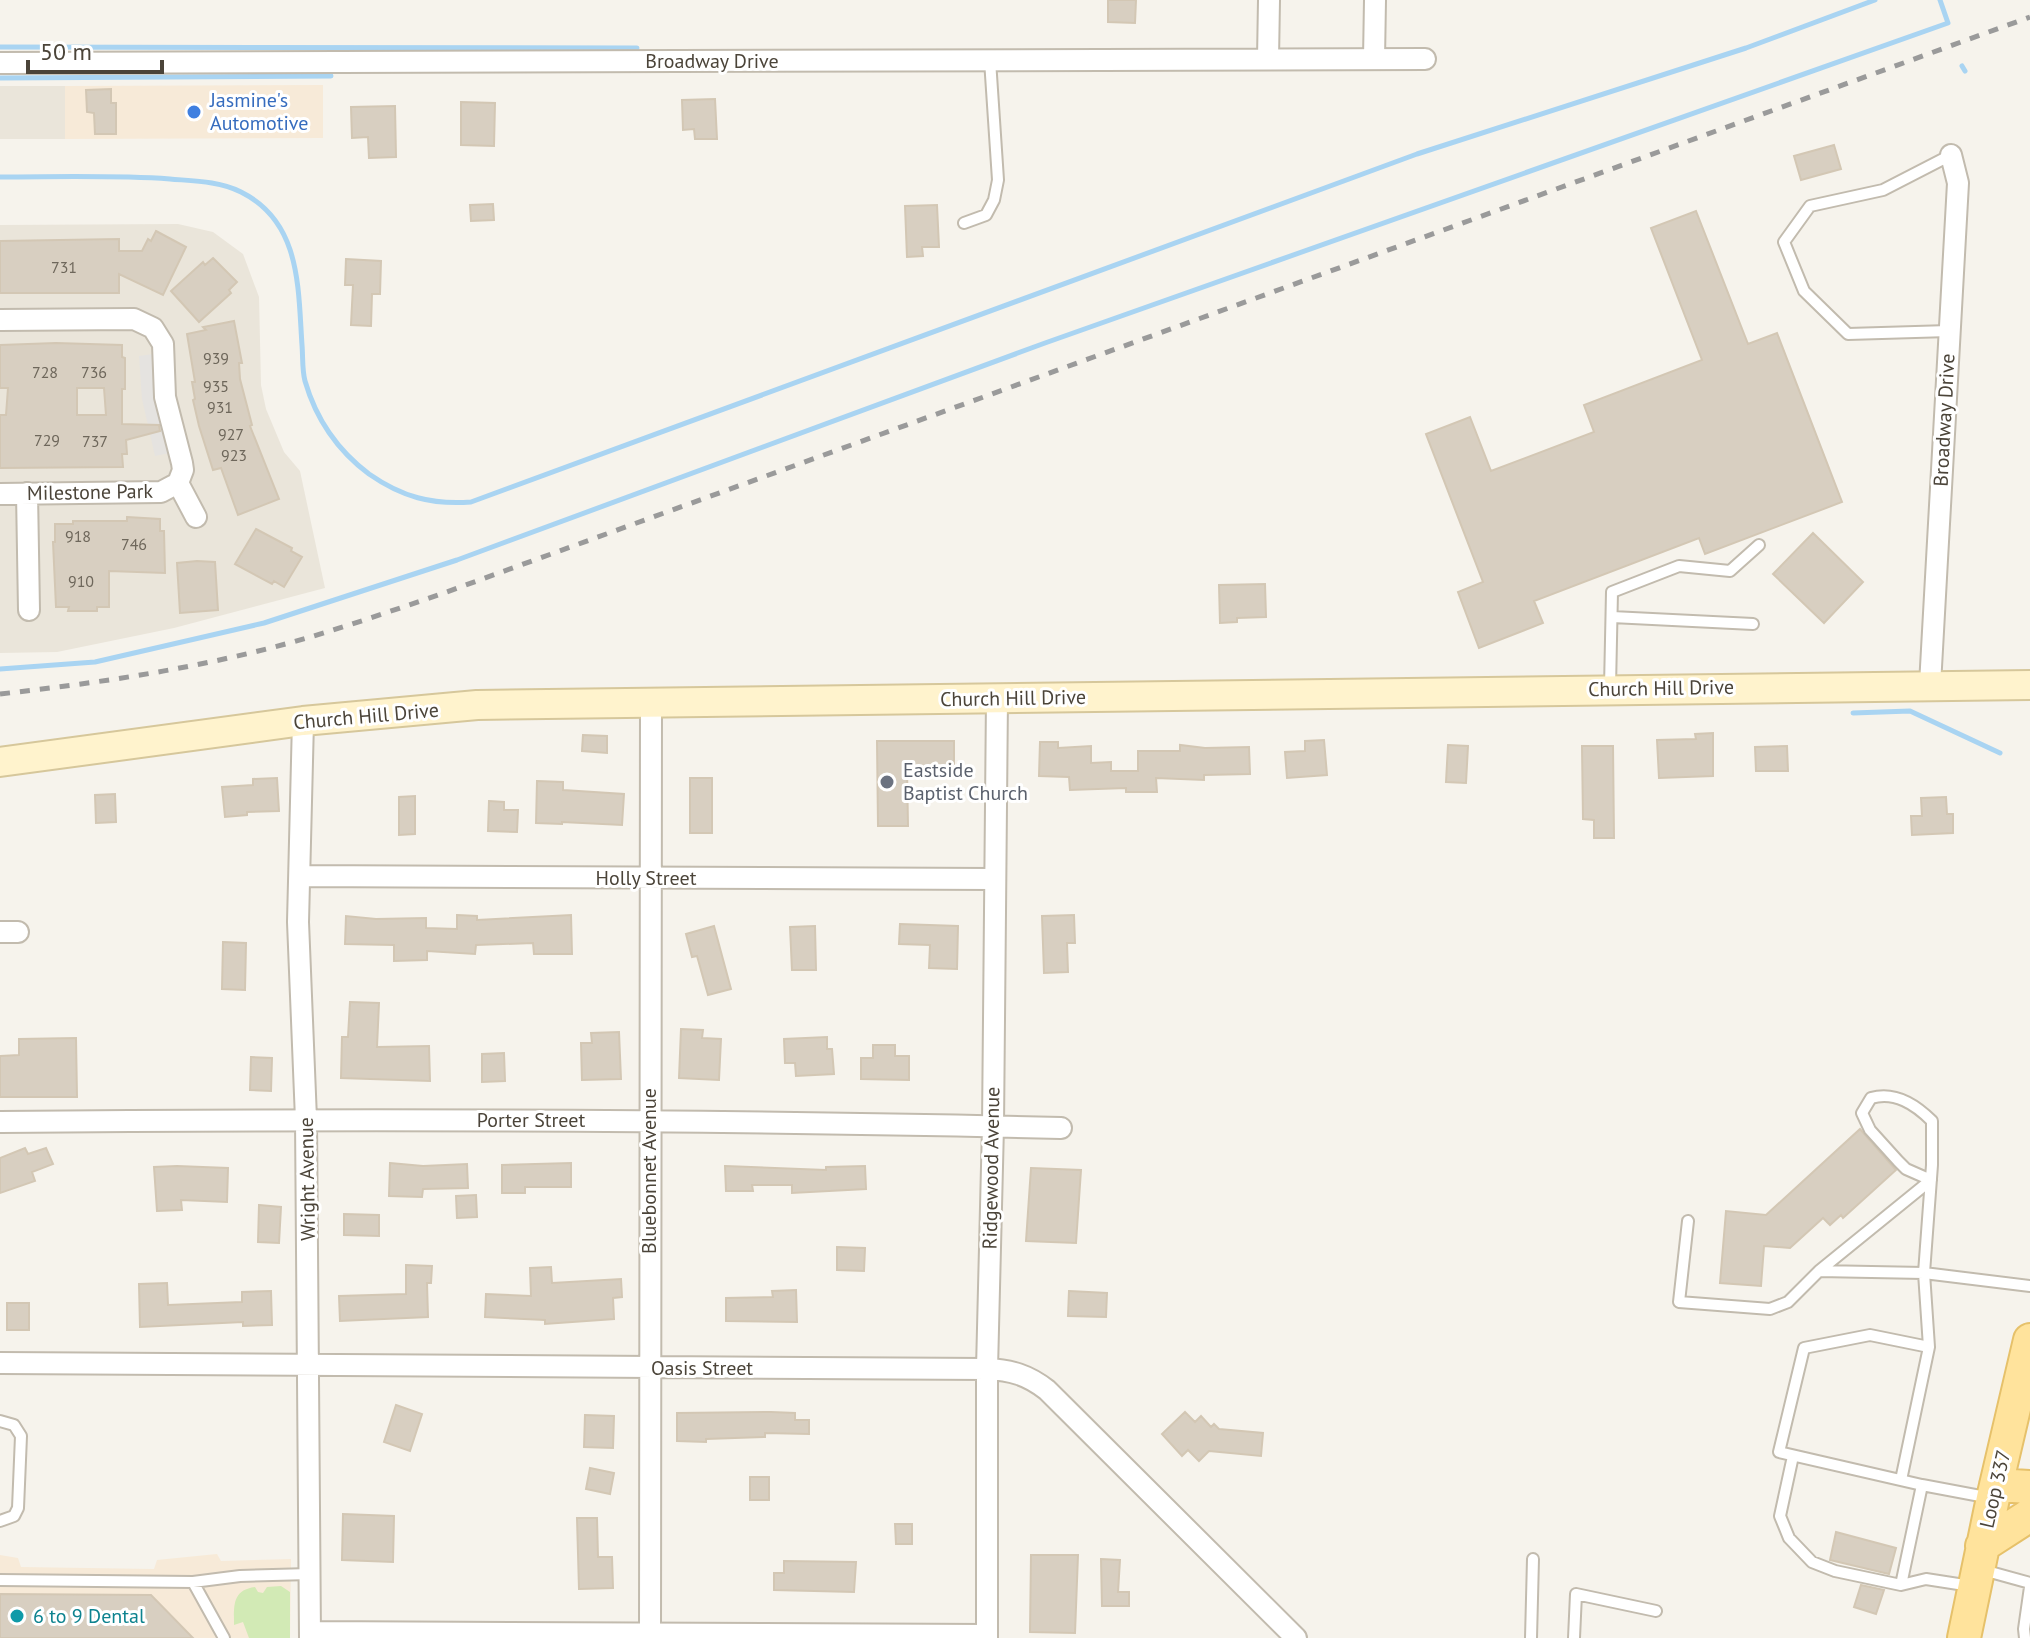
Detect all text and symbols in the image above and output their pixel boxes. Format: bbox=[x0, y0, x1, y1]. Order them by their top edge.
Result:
scale bar bbox=[28, 24, 162, 74]
text: 50 m bbox=[40, 36, 92, 67]
street label: Broadway Drive bbox=[645, 48, 779, 74]
place label: Jasmine's Automotive bbox=[209, 87, 308, 136]
marker: Jasmine's Automotive bbox=[185, 103, 203, 121]
house number: 731 bbox=[51, 257, 77, 277]
house number: 939 bbox=[203, 348, 229, 368]
street label: Broadway Drive bbox=[1928, 353, 1960, 487]
house number: 728 bbox=[32, 362, 58, 382]
house number: 736 bbox=[81, 362, 107, 382]
house number: 935 bbox=[203, 376, 229, 396]
house number: 931 bbox=[207, 397, 233, 417]
house number: 927 bbox=[218, 424, 244, 444]
house number: 729 bbox=[34, 430, 60, 450]
house number: 737 bbox=[82, 431, 108, 451]
house number: 923 bbox=[221, 445, 247, 465]
street label: Milestone Park bbox=[27, 478, 154, 506]
house number: 918 bbox=[65, 526, 91, 546]
house number: 746 bbox=[121, 534, 147, 554]
house number: 910 bbox=[68, 571, 94, 591]
street label: Church Hill Drive bbox=[1588, 674, 1734, 702]
street label: Church Hill Drive bbox=[940, 684, 1086, 712]
street label: Church Hill Drive bbox=[292, 697, 440, 735]
place label: Eastside Baptist Church bbox=[903, 757, 1028, 806]
marker: Eastside Baptist Church bbox=[878, 773, 896, 791]
street label: Holly Street bbox=[596, 865, 697, 891]
street label: Ridgewood Avenue bbox=[977, 1087, 1005, 1249]
street label: Bluebonnet Avenue bbox=[636, 1088, 662, 1254]
street label: Porter Street bbox=[477, 1107, 585, 1133]
street label: Wright Avenue bbox=[293, 1117, 321, 1241]
street label: Oasis Street bbox=[651, 1355, 753, 1381]
street label: Loop 337 bbox=[1973, 1447, 2017, 1531]
place label: 6 to 9 Dental bbox=[33, 1603, 145, 1629]
marker: 6 to 9 Dental bbox=[8, 1607, 26, 1625]

